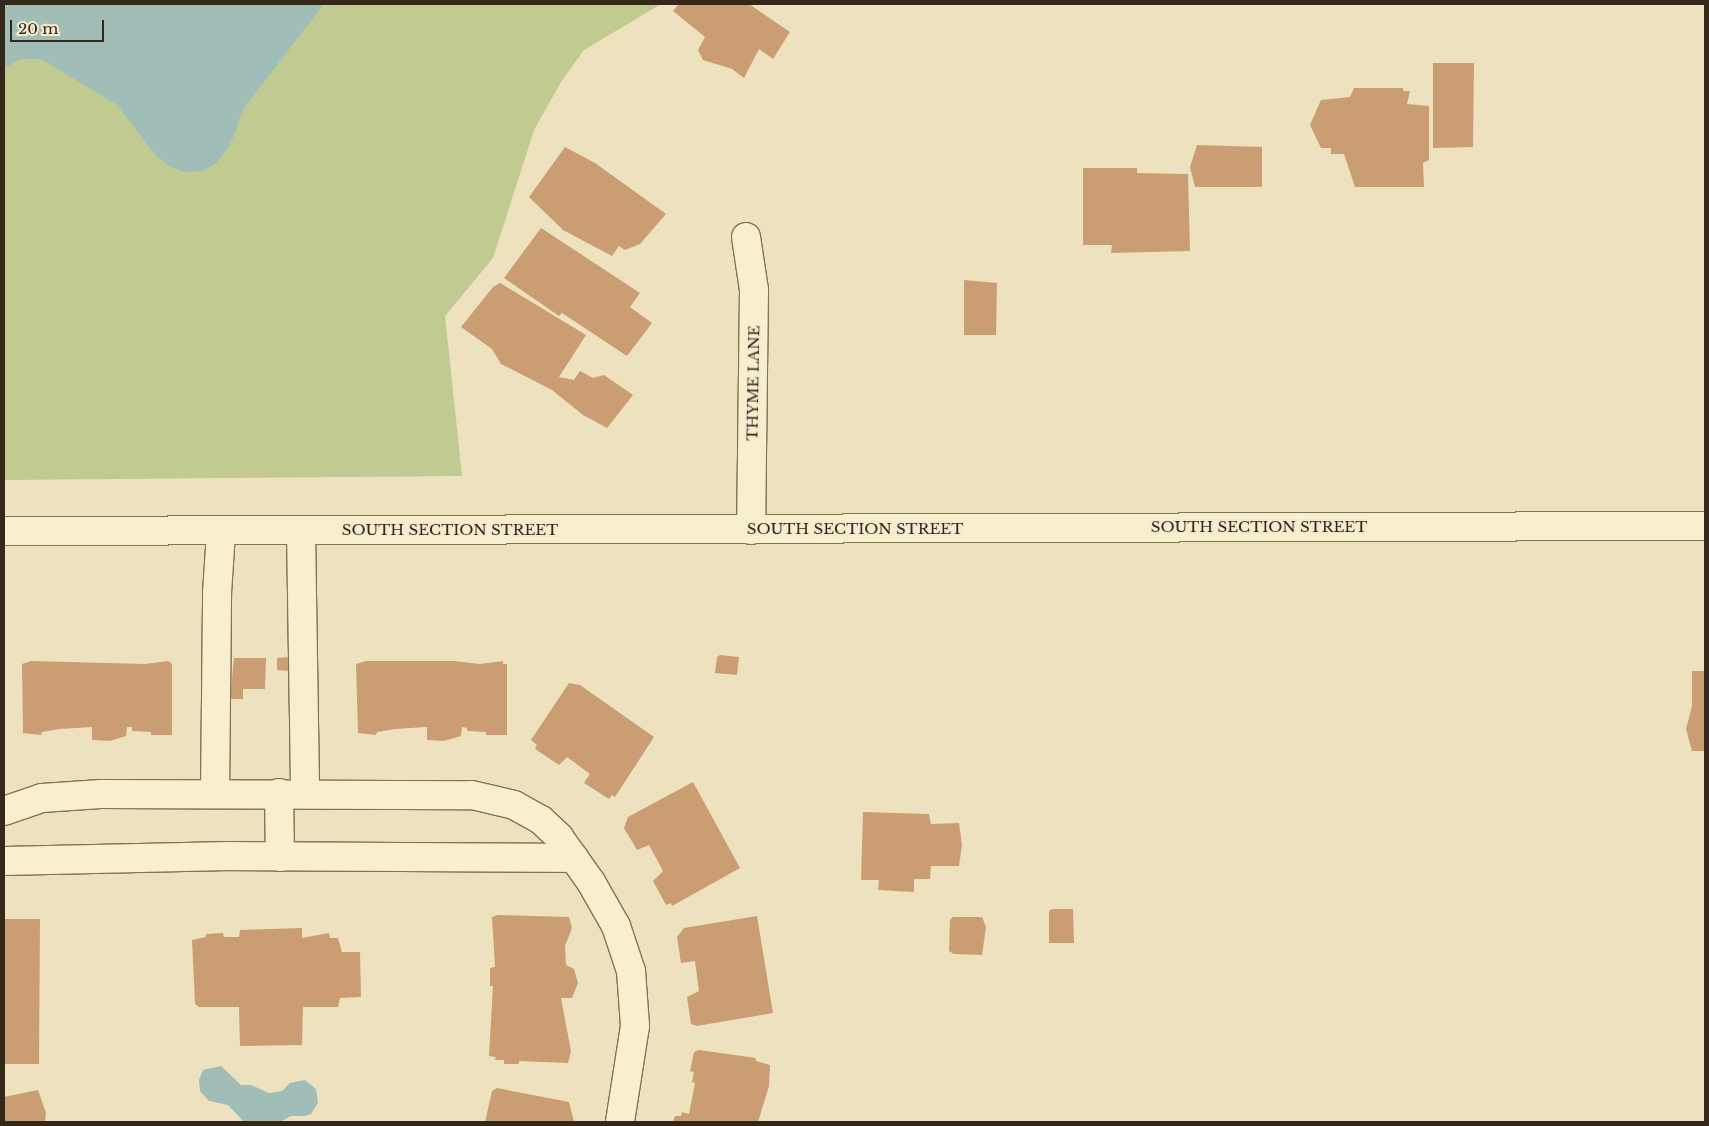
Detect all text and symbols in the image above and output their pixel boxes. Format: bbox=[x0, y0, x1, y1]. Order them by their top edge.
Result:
scale bar bbox=[12, 10, 106, 42]
text: 20 m bbox=[18, 19, 58, 38]
street label: THYME LANE bbox=[743, 325, 763, 441]
street label: SOUTH SECTION STREET bbox=[1151, 518, 1367, 536]
street label: SOUTH SECTION STREET bbox=[747, 520, 963, 538]
street label: SOUTH SECTION STREET bbox=[342, 521, 558, 539]

